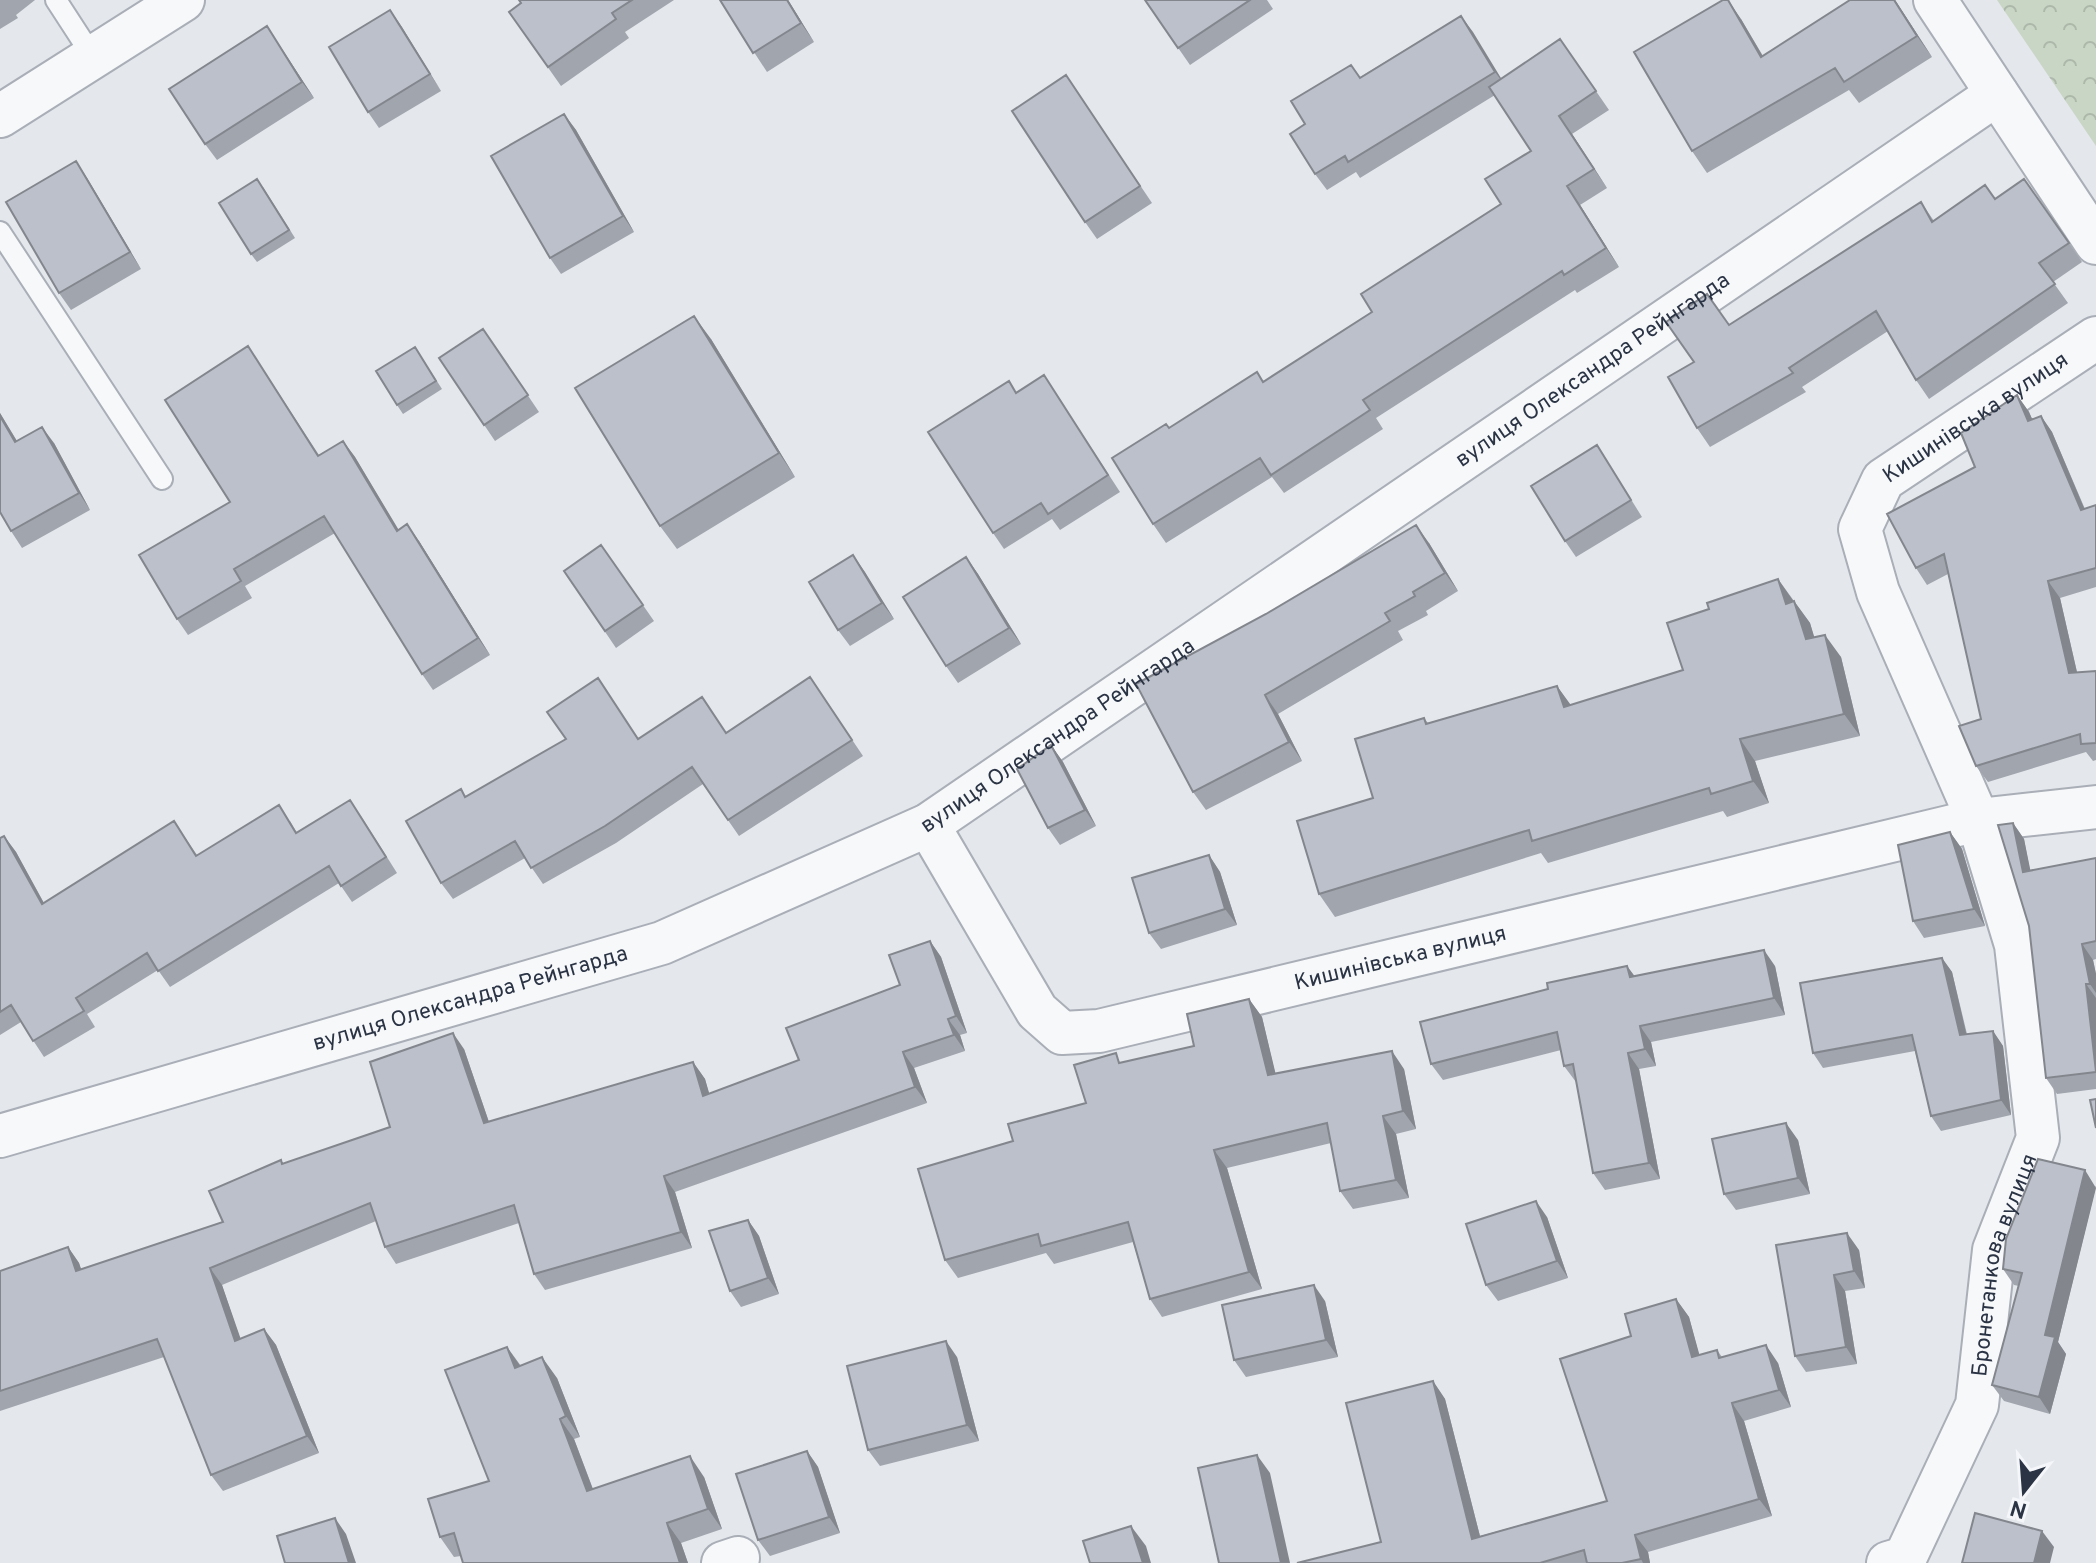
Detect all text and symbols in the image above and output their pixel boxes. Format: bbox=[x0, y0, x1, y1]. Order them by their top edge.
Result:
street label: вулиця Олександра Рейнгарда bbox=[1450, 267, 1735, 474]
street label: Кишинівська вулиця bbox=[1878, 347, 2074, 490]
street label: вулиця Олександра Рейнгарда bbox=[916, 633, 1200, 839]
street label: Кишинівська вулиця bbox=[1292, 920, 1509, 997]
street label: вулиця Олександра Рейнгарда bbox=[310, 940, 631, 1058]
street label: Бронетанкова вулиця bbox=[1967, 1150, 2044, 1378]
north arrow bbox=[1984, 1451, 2064, 1531]
text: N bbox=[2007, 1493, 2030, 1523]

